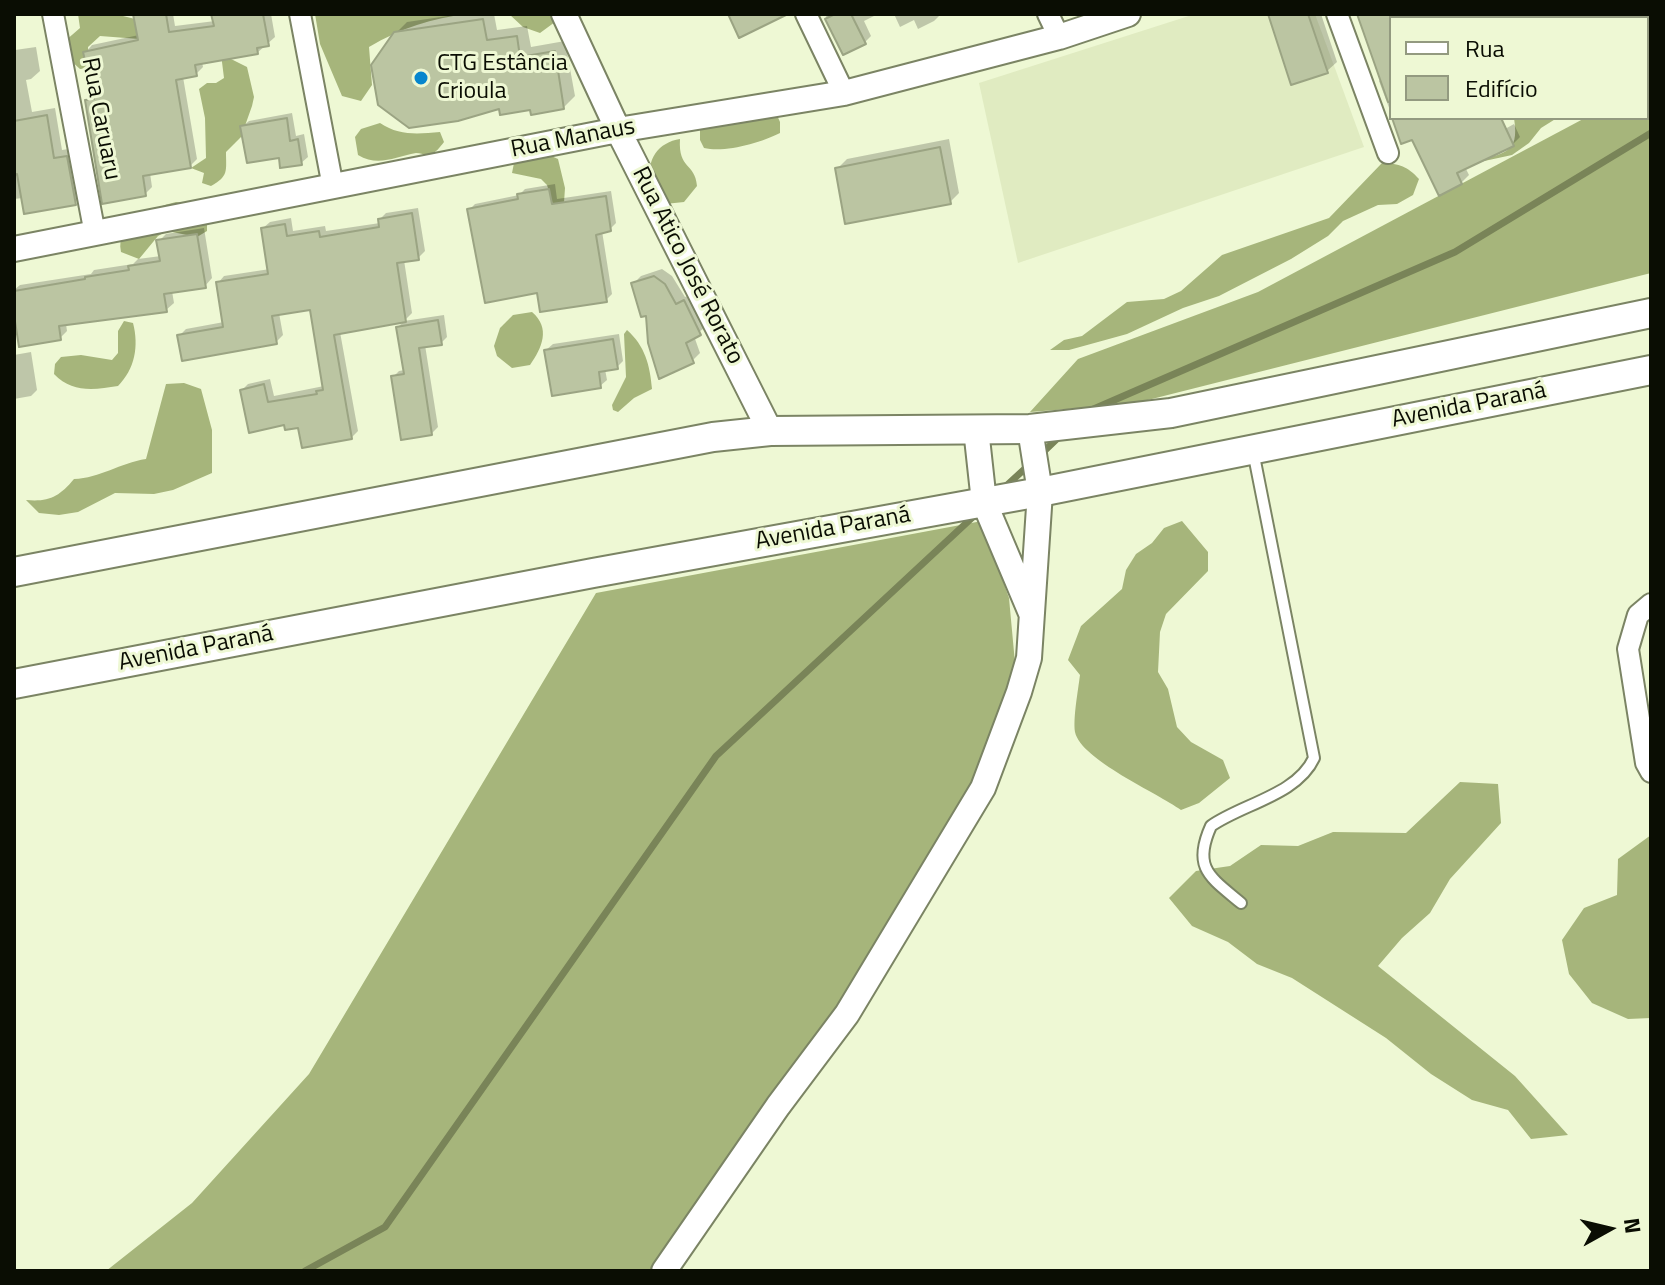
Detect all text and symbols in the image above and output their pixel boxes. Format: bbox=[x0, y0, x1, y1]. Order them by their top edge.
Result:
legend bbox=[1389, 16, 1649, 120]
text: Rua bbox=[1465, 30, 1504, 66]
place label: CTG Estância Crioula bbox=[437, 50, 568, 106]
street label: Rua Caruaru bbox=[74, 55, 126, 183]
marker: CTG Estância Crioula bbox=[412, 69, 430, 87]
text: Edifício bbox=[1465, 70, 1538, 106]
street label: Rua Manaus bbox=[509, 113, 637, 165]
street label: Rua Atico José Rorato bbox=[625, 163, 749, 369]
street label: Avenida Paraná bbox=[1389, 377, 1549, 435]
street label: Avenida Paraná bbox=[753, 501, 913, 557]
street label: Avenida Paraná bbox=[116, 620, 276, 678]
north arrow bbox=[1569, 1189, 1649, 1269]
text: N bbox=[1615, 1216, 1651, 1236]

